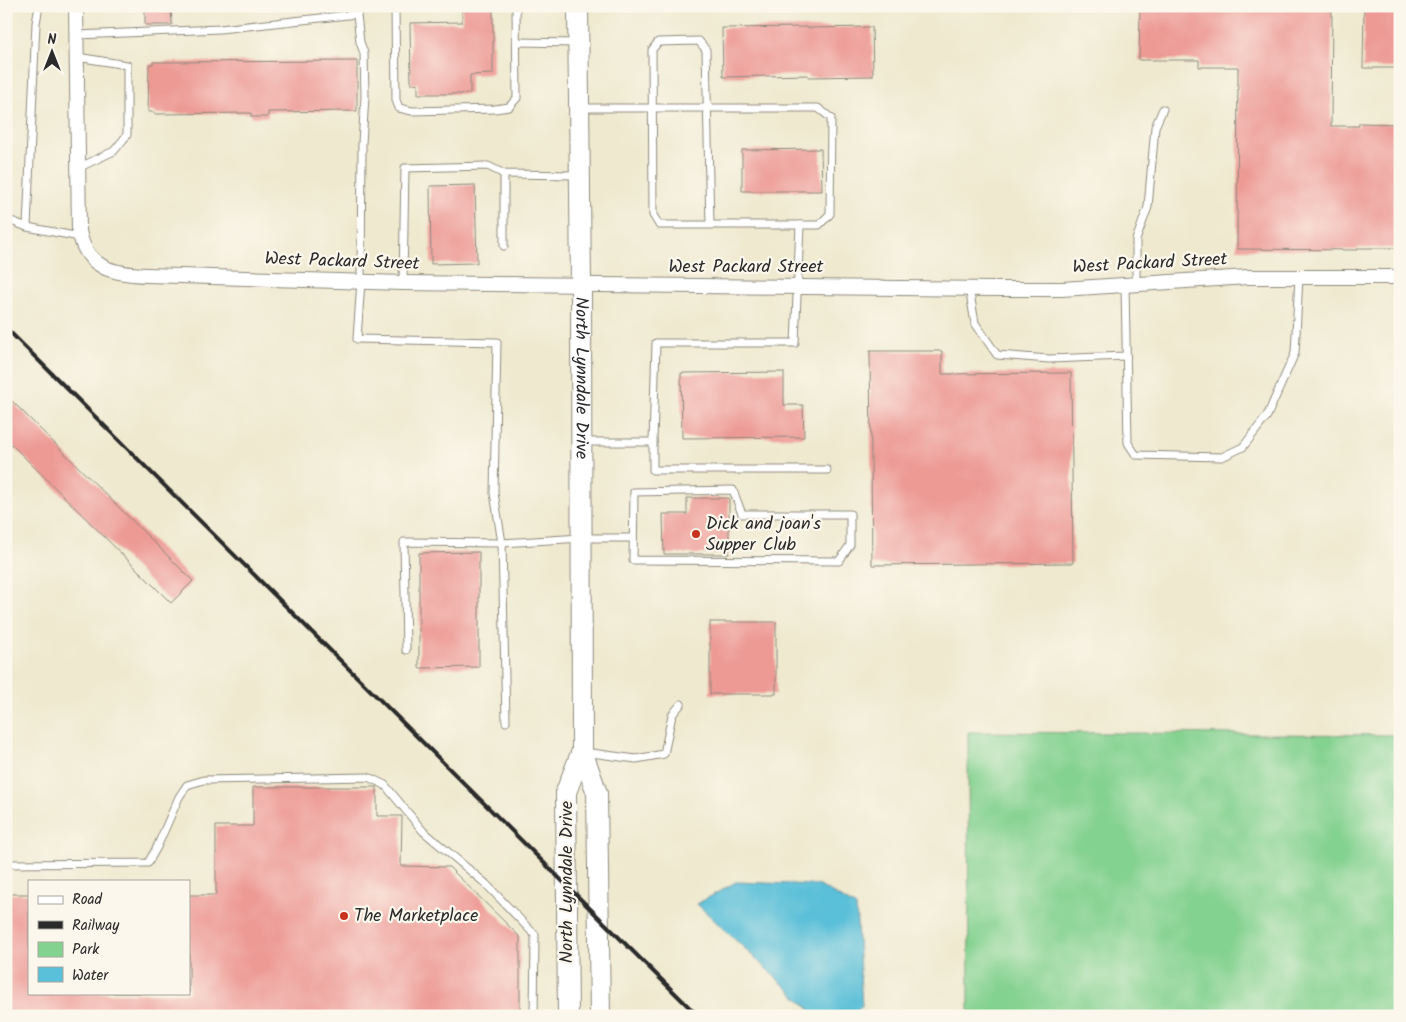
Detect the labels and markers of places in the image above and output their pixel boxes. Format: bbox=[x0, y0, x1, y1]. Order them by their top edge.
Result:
place label: Dick and joan's Supper Club bbox=[706, 510, 821, 560]
marker: Dick and joan's Supper Club bbox=[690, 528, 702, 540]
place label: The Marketplace bbox=[354, 902, 478, 931]
marker: The Marketplace bbox=[338, 910, 350, 922]

